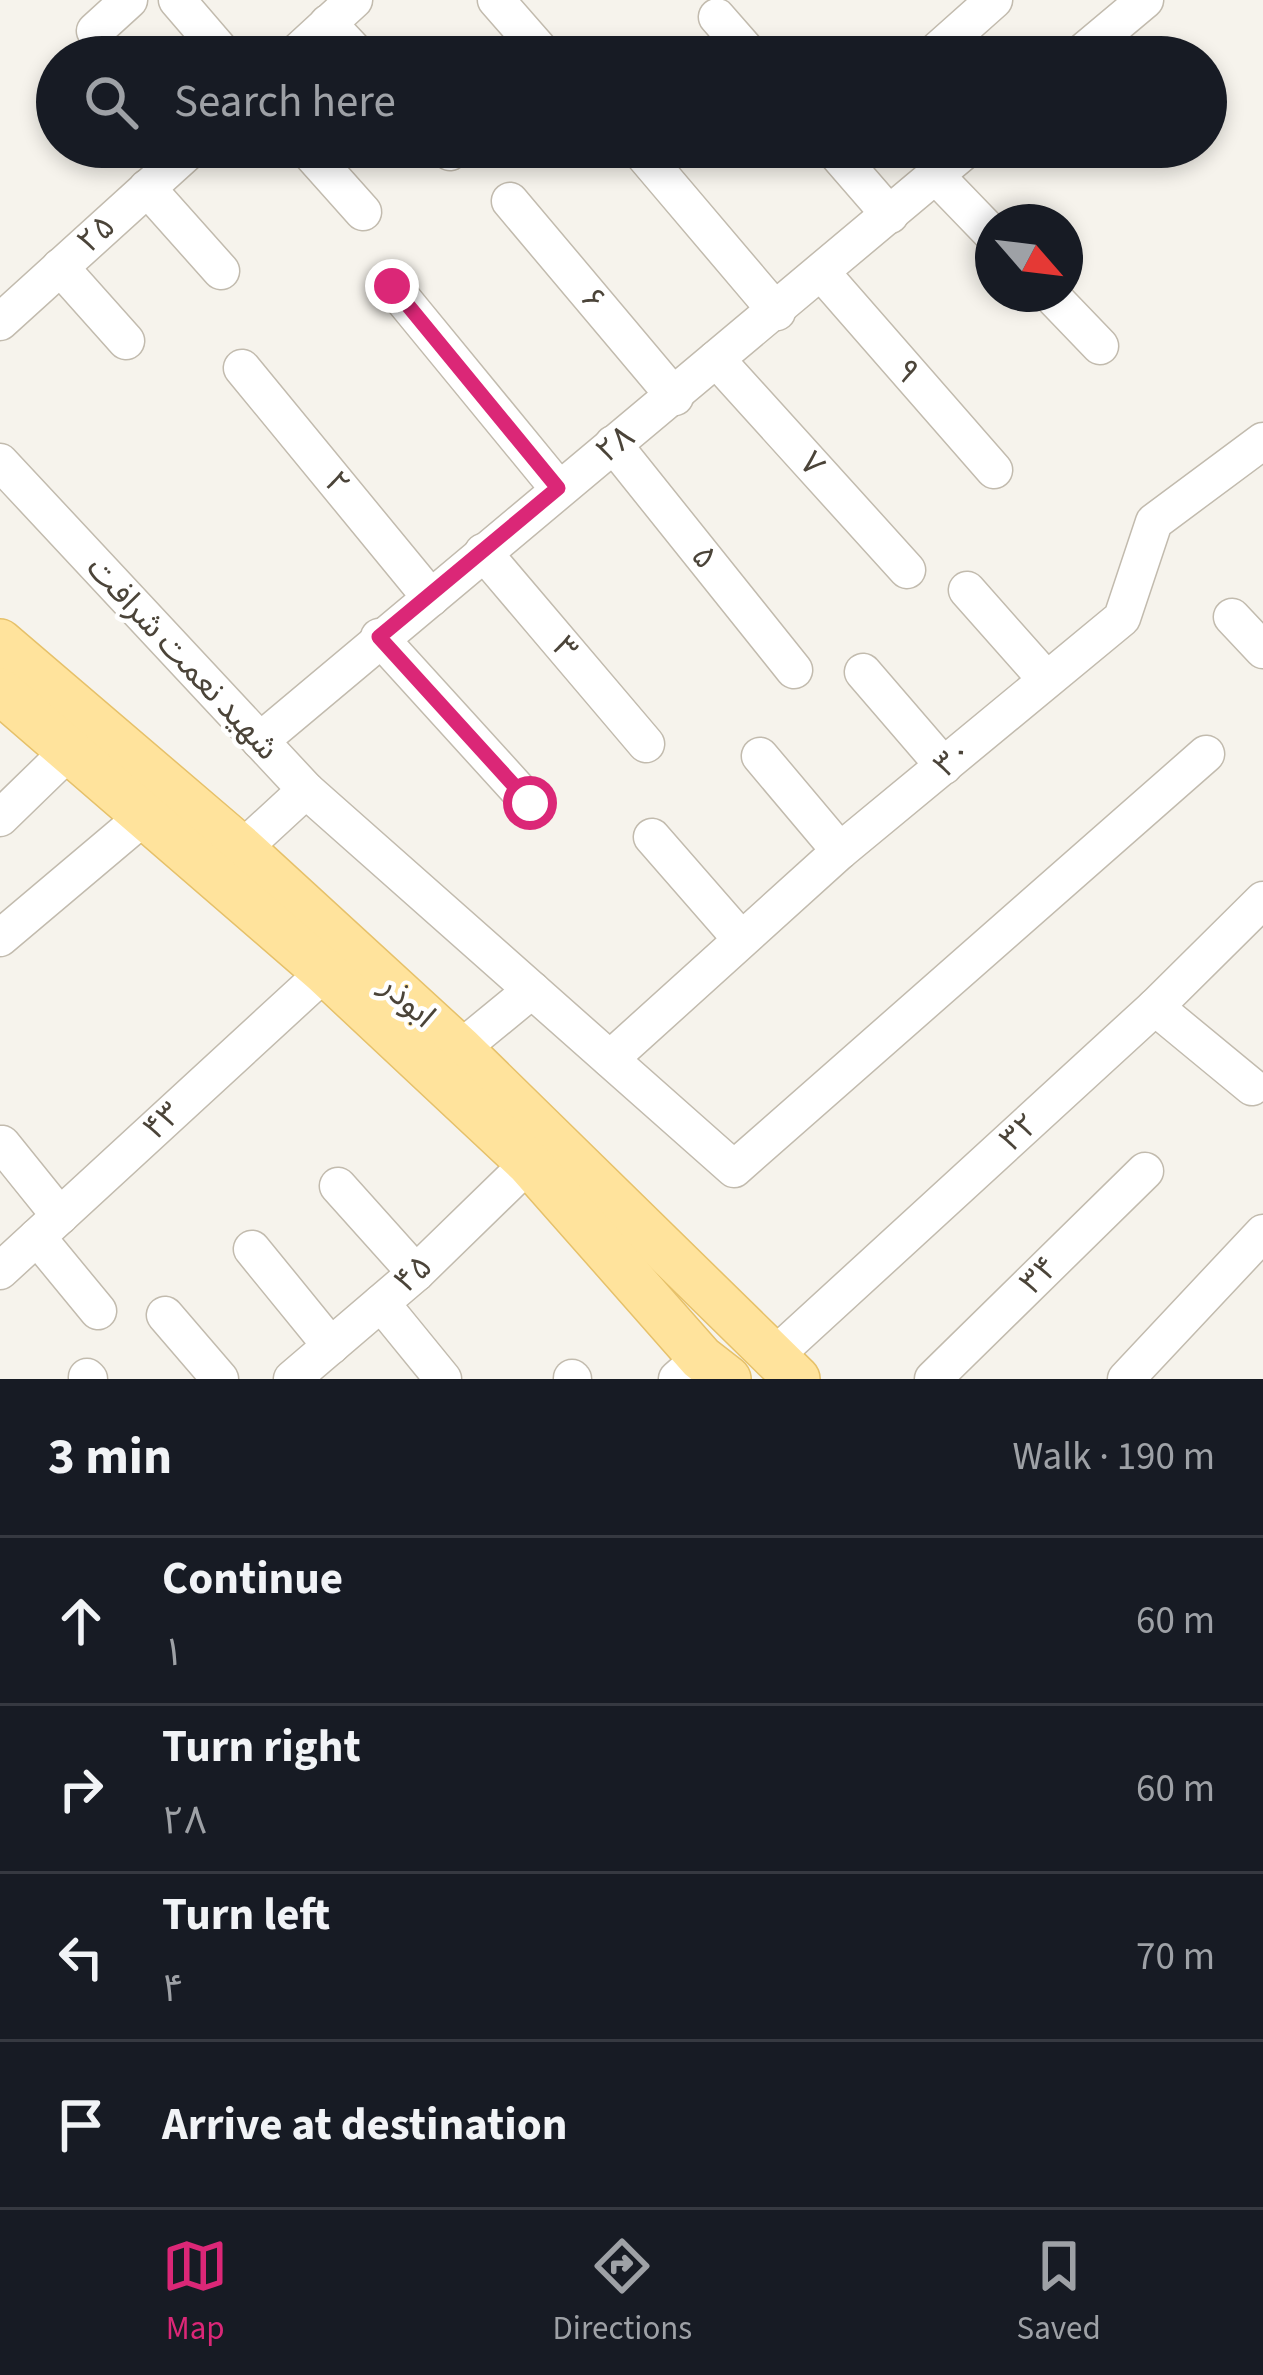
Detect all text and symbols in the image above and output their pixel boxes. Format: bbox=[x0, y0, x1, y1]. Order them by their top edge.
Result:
search box bbox=[36, 36, 1227, 168]
icon: search bbox=[78, 69, 144, 135]
text: Search here bbox=[174, 70, 396, 134]
street label: ۲۵ bbox=[66, 204, 126, 264]
north arrow bbox=[975, 204, 1083, 312]
route end bbox=[365, 259, 419, 313]
street label: ۶ bbox=[569, 277, 617, 321]
street label: ۹ bbox=[883, 348, 931, 394]
street label: ۲۸ bbox=[586, 414, 644, 474]
street label: ۷ bbox=[788, 441, 836, 487]
street label: ۲ bbox=[313, 461, 361, 505]
street label: ۵ bbox=[680, 535, 728, 579]
street label: شهید نعمت شرافت bbox=[76, 546, 290, 770]
street label: ۳ bbox=[541, 626, 589, 670]
street label: ۳۰ bbox=[923, 728, 983, 788]
route start bbox=[503, 776, 557, 830]
street label: ابوذر bbox=[369, 963, 446, 1039]
street label: ۴۳ bbox=[132, 1091, 192, 1151]
street label: ۳۲ bbox=[989, 1102, 1049, 1162]
street label: ۴۵ bbox=[383, 1244, 443, 1304]
street label: ۳۴ bbox=[1009, 1245, 1069, 1305]
text: 3 min bbox=[48, 1421, 172, 1493]
text: Walk · 190 m bbox=[1012, 1429, 1215, 1485]
text: Continue bbox=[162, 1547, 343, 1611]
icon: ahead bbox=[48, 1588, 114, 1654]
text: 60 m bbox=[1136, 1593, 1215, 1649]
text: ۱ bbox=[162, 1625, 184, 1681]
text: Turn right bbox=[162, 1715, 361, 1779]
icon: right bbox=[48, 1756, 114, 1822]
text: 60 m bbox=[1136, 1761, 1215, 1817]
text: ۲۸ bbox=[162, 1793, 207, 1849]
text: Turn left bbox=[162, 1883, 330, 1947]
icon: left bbox=[48, 1924, 114, 1990]
text: 70 m bbox=[1136, 1929, 1215, 1985]
text: ۴ bbox=[162, 1961, 184, 2017]
icon: arrive bbox=[48, 2092, 114, 2158]
text: Arrive at destination bbox=[162, 2093, 567, 2157]
tab: Map bbox=[162, 2233, 228, 2352]
tab: Directions bbox=[553, 2233, 692, 2352]
tab: Saved bbox=[1017, 2233, 1101, 2352]

